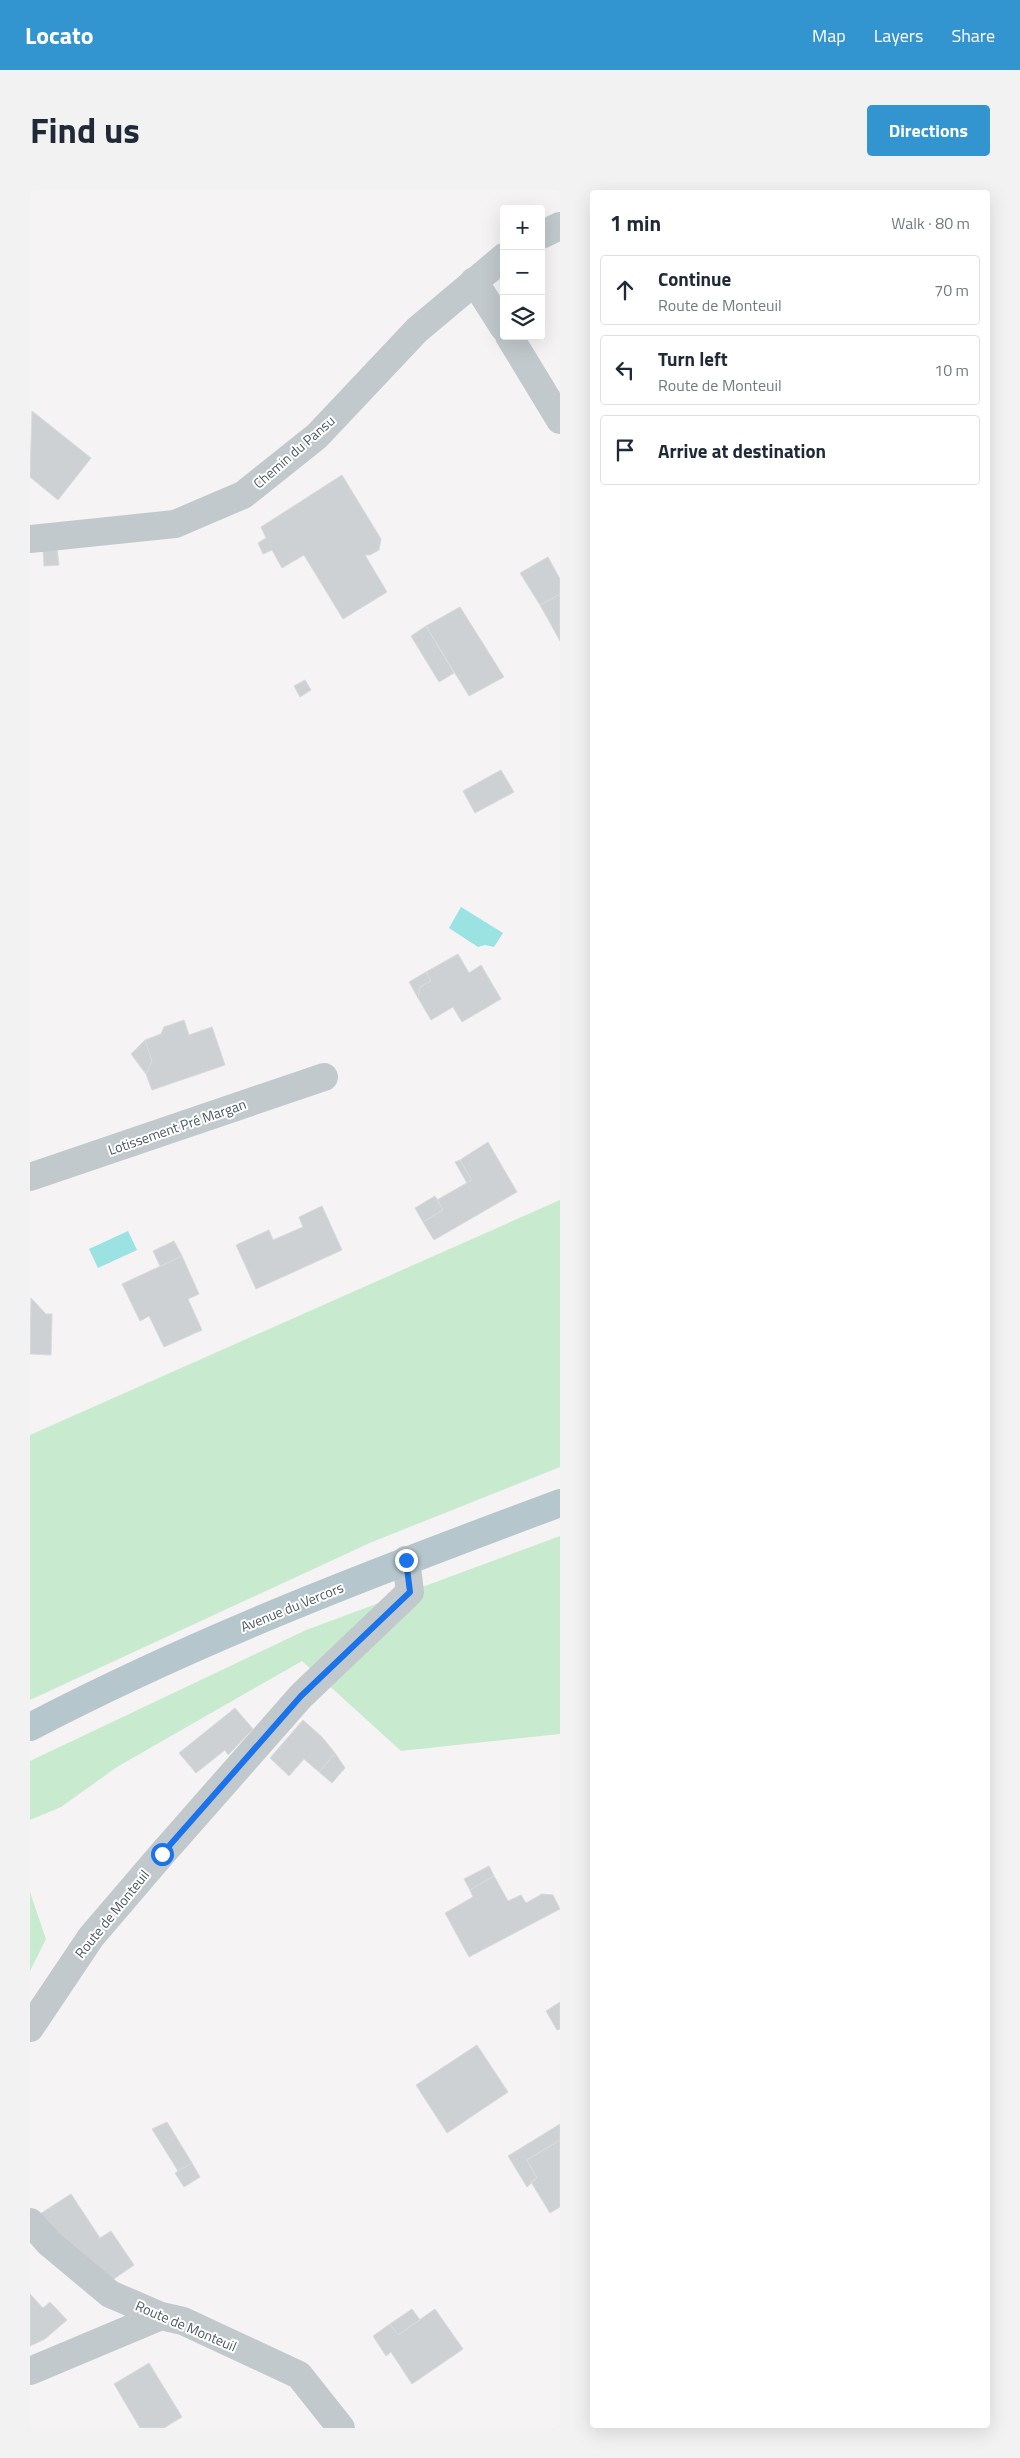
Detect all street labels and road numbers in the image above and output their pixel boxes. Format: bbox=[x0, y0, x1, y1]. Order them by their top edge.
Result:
street label: Chemin du Pansu bbox=[248, 410, 339, 493]
street label: Lotissement Pré Margan bbox=[105, 1093, 249, 1160]
street label: Avenue du Vercors bbox=[237, 1576, 346, 1637]
street label: Route de Monteuil bbox=[69, 1865, 154, 1962]
street label: Route de Monteuil bbox=[132, 2295, 240, 2356]

